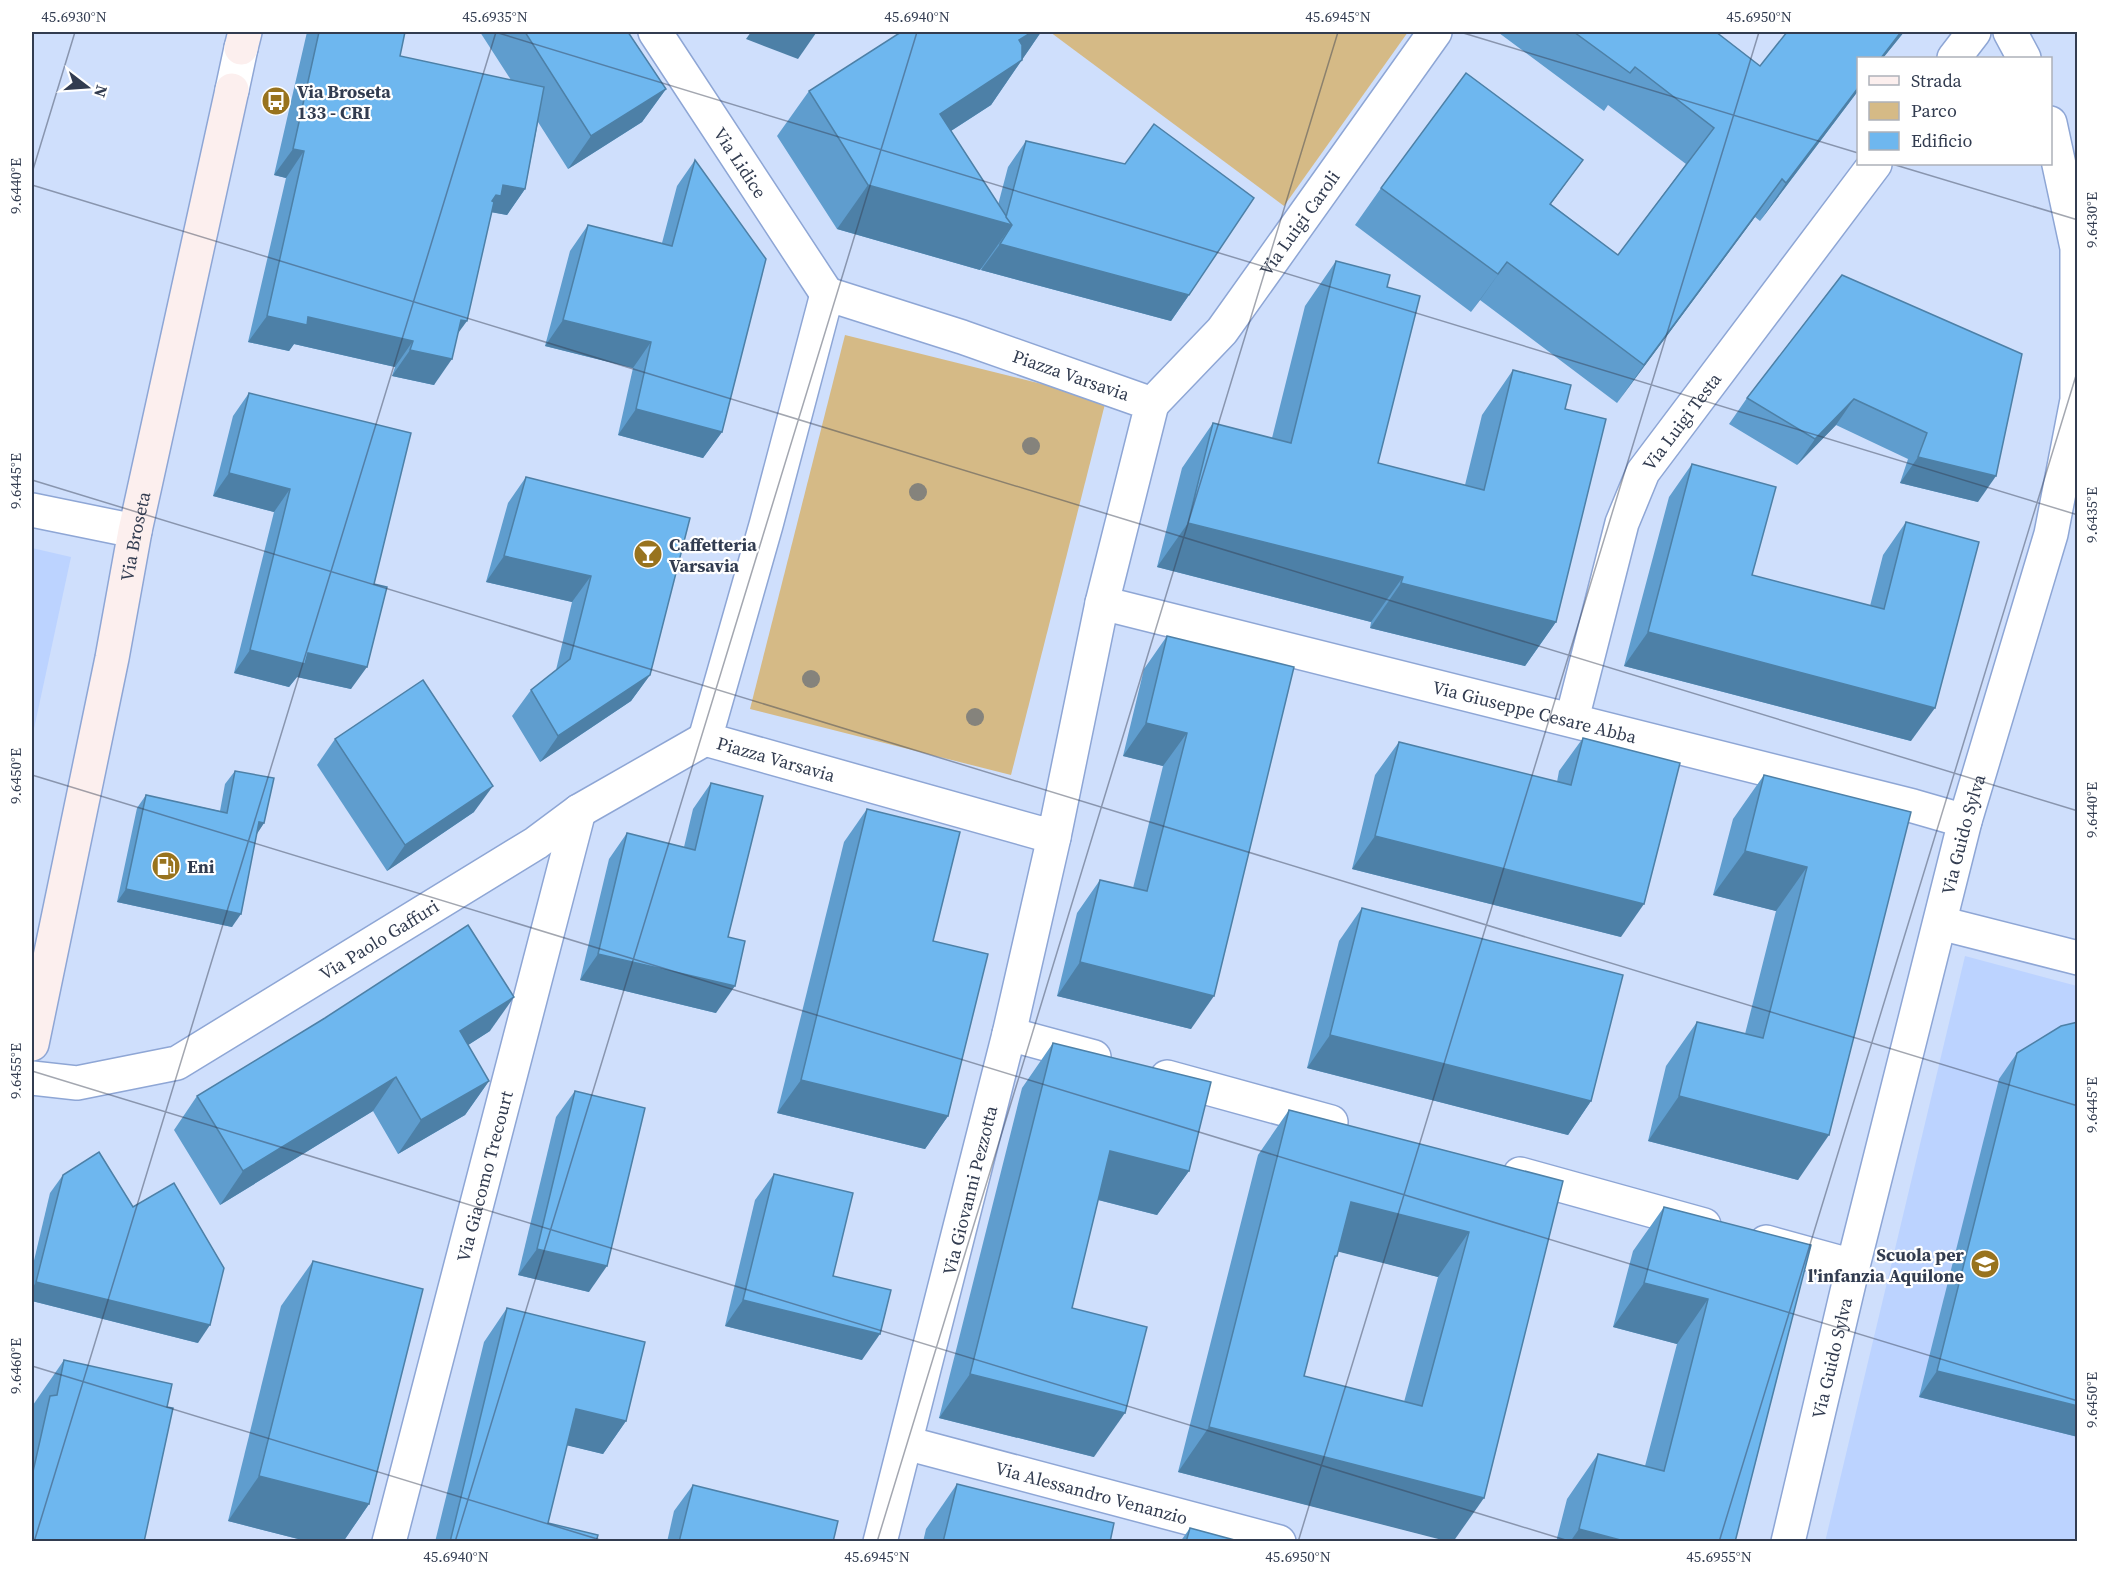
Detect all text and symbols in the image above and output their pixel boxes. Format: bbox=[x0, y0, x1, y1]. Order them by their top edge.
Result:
text: 45.6930°N bbox=[41, 6, 107, 27]
text: 45.6935°N bbox=[462, 6, 528, 27]
text: 45.6940°N bbox=[884, 6, 950, 27]
text: 45.6945°N bbox=[1305, 6, 1371, 27]
text: 45.6950°N bbox=[1726, 6, 1792, 27]
north arrow bbox=[57, 57, 117, 117]
legend bbox=[1857, 57, 2052, 165]
text: Strada bbox=[1911, 68, 1962, 93]
place label: Via Broseta 133 - CRI bbox=[297, 79, 391, 125]
text: N bbox=[89, 83, 114, 101]
bus stop icon: Via Broseta 133 - CRI bbox=[260, 85, 292, 117]
text: Parco bbox=[1911, 98, 1957, 123]
street label: Via Lidice bbox=[708, 122, 773, 203]
text: Edificio bbox=[1911, 128, 1972, 153]
text: 9.6440°E bbox=[5, 158, 26, 214]
street label: Via Luigi Caroli bbox=[1253, 165, 1345, 280]
text: 9.6430°E bbox=[2081, 192, 2102, 248]
street label: Piazza Varsavia bbox=[1009, 343, 1134, 407]
street label: Via Luigi Testa bbox=[1636, 366, 1727, 475]
text: 9.6445°E bbox=[5, 453, 26, 509]
text: 9.6435°E bbox=[2081, 487, 2102, 543]
street label: Via Broseta bbox=[114, 488, 156, 583]
place label: Caffetteria Varsavia bbox=[669, 532, 757, 578]
bar icon: Caffetteria Varsavia bbox=[632, 538, 664, 570]
street label: Via Giuseppe Cesare Abba bbox=[1430, 674, 1640, 749]
street label: Piazza Varsavia bbox=[714, 730, 839, 788]
text: 9.6450°E bbox=[5, 748, 26, 804]
street label: Via Guido Sylva bbox=[1935, 770, 1991, 897]
text: 9.6440°E bbox=[2081, 782, 2102, 838]
fuel station icon: Eni bbox=[150, 850, 182, 882]
place label: Eni bbox=[187, 854, 215, 879]
street label: Via Paolo Gaffuri bbox=[314, 893, 443, 985]
text: 9.6455°E bbox=[5, 1043, 26, 1099]
text: 9.6445°E bbox=[2081, 1077, 2102, 1133]
street label: Via Giacomo Trecourt bbox=[450, 1088, 518, 1264]
street label: Via Giovanni Pezzotta bbox=[936, 1102, 1003, 1277]
place label: Scuola per l'infanzia Aquilone bbox=[1808, 1242, 1965, 1288]
school or university icon: Scuola per l'infanzia Aquilone bbox=[1969, 1248, 2001, 1280]
street label: Via Guido Sylva bbox=[1805, 1294, 1858, 1421]
text: 9.6460°E bbox=[5, 1338, 26, 1394]
text: 9.6450°E bbox=[2081, 1372, 2102, 1428]
street label: Via Alessandro Venanzio bbox=[993, 1455, 1191, 1530]
text: 45.6940°N bbox=[423, 1546, 489, 1567]
text: 45.6945°N bbox=[844, 1546, 910, 1567]
text: 45.6950°N bbox=[1265, 1546, 1331, 1567]
text: 45.6955°N bbox=[1686, 1546, 1752, 1567]

